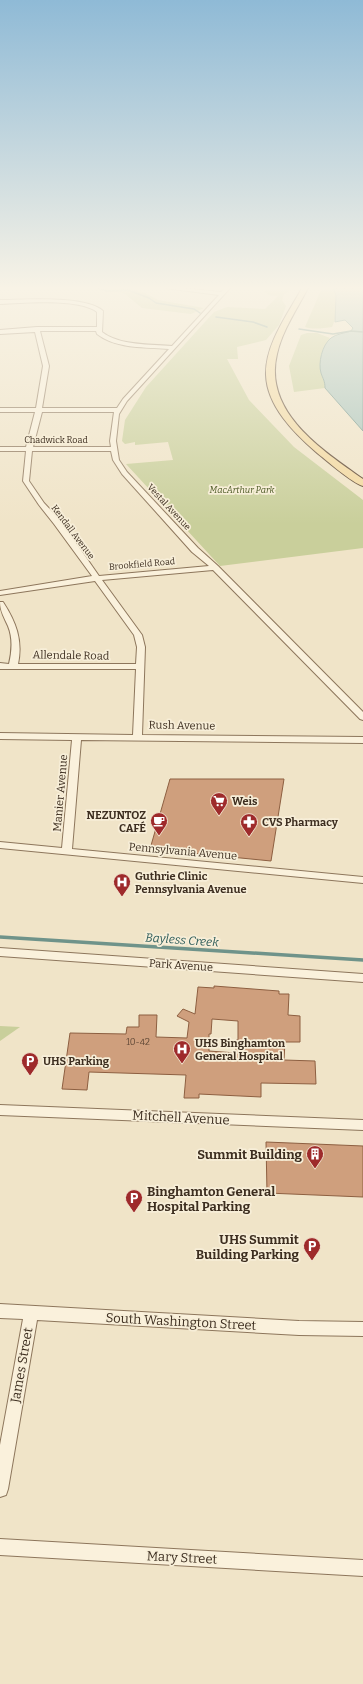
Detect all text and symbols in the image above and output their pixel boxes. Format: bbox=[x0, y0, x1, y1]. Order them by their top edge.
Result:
street label: Chadwick Road bbox=[24, 435, 88, 445]
street label: Vestal Avenue bbox=[145, 482, 193, 532]
park label: MacArthur Park bbox=[210, 485, 275, 495]
street label: Kendall Avenue bbox=[49, 503, 97, 561]
street label: Brookfield Road bbox=[108, 556, 176, 572]
street label: Allendale Road bbox=[33, 648, 110, 663]
street label: Rush Avenue bbox=[148, 718, 216, 733]
street label: Manier Avenue bbox=[51, 754, 70, 832]
supermarket icon: Weis bbox=[209, 791, 229, 816]
place label: Weis bbox=[232, 795, 258, 808]
place label: NEZUNTOZ CAFÉ bbox=[87, 809, 146, 835]
cafe icon: NEZUNTOZ CAFÉ bbox=[149, 811, 169, 836]
pharmacy icon: CVS Pharmacy bbox=[239, 812, 259, 837]
place label: CVS Pharmacy bbox=[262, 816, 339, 829]
street label: Pennsylvania Avenue bbox=[128, 840, 238, 863]
place label: Guthrie Clinic Pennsylvania Avenue bbox=[135, 870, 246, 896]
hospital icon: Guthrie Clinic Pennsylvania Avenue bbox=[112, 872, 132, 897]
water label: Bayless Creek bbox=[145, 930, 220, 950]
street label: Park Avenue bbox=[149, 957, 213, 974]
house number: 10-42 bbox=[126, 1037, 150, 1047]
place label: UHS Binghamton General Hospital bbox=[195, 1037, 285, 1063]
hospital icon: UHS Binghamton General Hospital bbox=[172, 1039, 192, 1064]
parking icon: UHS Parking bbox=[20, 1051, 40, 1076]
place label: UHS Parking bbox=[43, 1055, 110, 1068]
street label: Mitchell Avenue bbox=[132, 1107, 230, 1128]
building icon: Summit Building bbox=[305, 1144, 325, 1169]
place label: Summit Building bbox=[197, 1147, 303, 1162]
place label: Binghamton General Hospital Parking bbox=[147, 1184, 275, 1214]
parking icon: Binghamton General Hospital Parking bbox=[124, 1188, 144, 1213]
place label: UHS Summit Building Parking bbox=[196, 1232, 300, 1262]
parking icon: UHS Summit Building Parking bbox=[302, 1236, 322, 1261]
street label: South Washington Street bbox=[105, 1310, 257, 1333]
street label: James Street bbox=[7, 1326, 36, 1405]
street label: Mary Street bbox=[146, 1548, 218, 1567]

